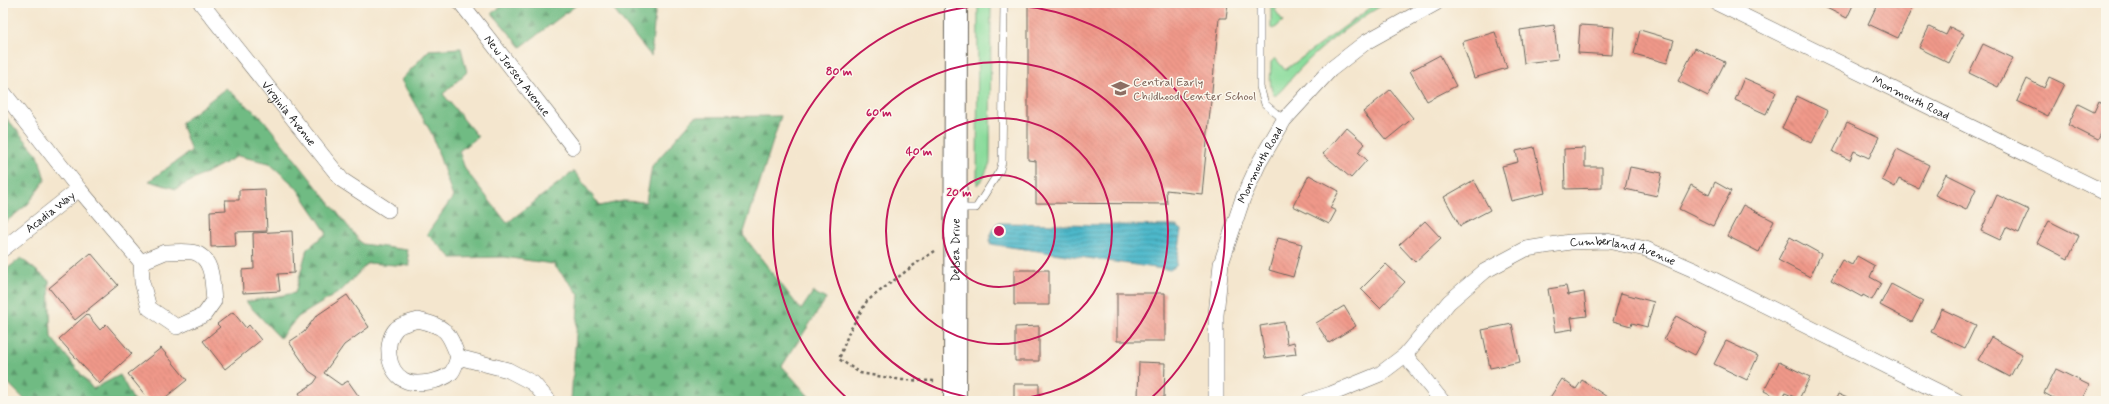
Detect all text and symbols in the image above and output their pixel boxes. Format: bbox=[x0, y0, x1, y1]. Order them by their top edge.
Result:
street label: New Jersey Avenue bbox=[480, 32, 554, 120]
text: 80 m bbox=[826, 64, 853, 80]
street label: Monmouth Road bbox=[1869, 73, 1952, 124]
place label: Central Early Childhood Center School bbox=[1133, 75, 1256, 105]
street label: Virginia Avenue bbox=[257, 78, 319, 150]
school or university icon: Central Early Childhood Center School bbox=[1110, 79, 1130, 99]
text: 60 m bbox=[866, 105, 892, 121]
street label: Monmouth Road bbox=[1235, 124, 1287, 206]
text: 40 m bbox=[906, 144, 933, 160]
text: 20 m bbox=[946, 185, 972, 201]
street label: Acadia Way bbox=[23, 188, 79, 237]
street label: Delsea Drive bbox=[948, 218, 964, 282]
centre of rings bbox=[992, 224, 1006, 238]
street label: Cumberland Avenue bbox=[1569, 234, 1678, 270]

